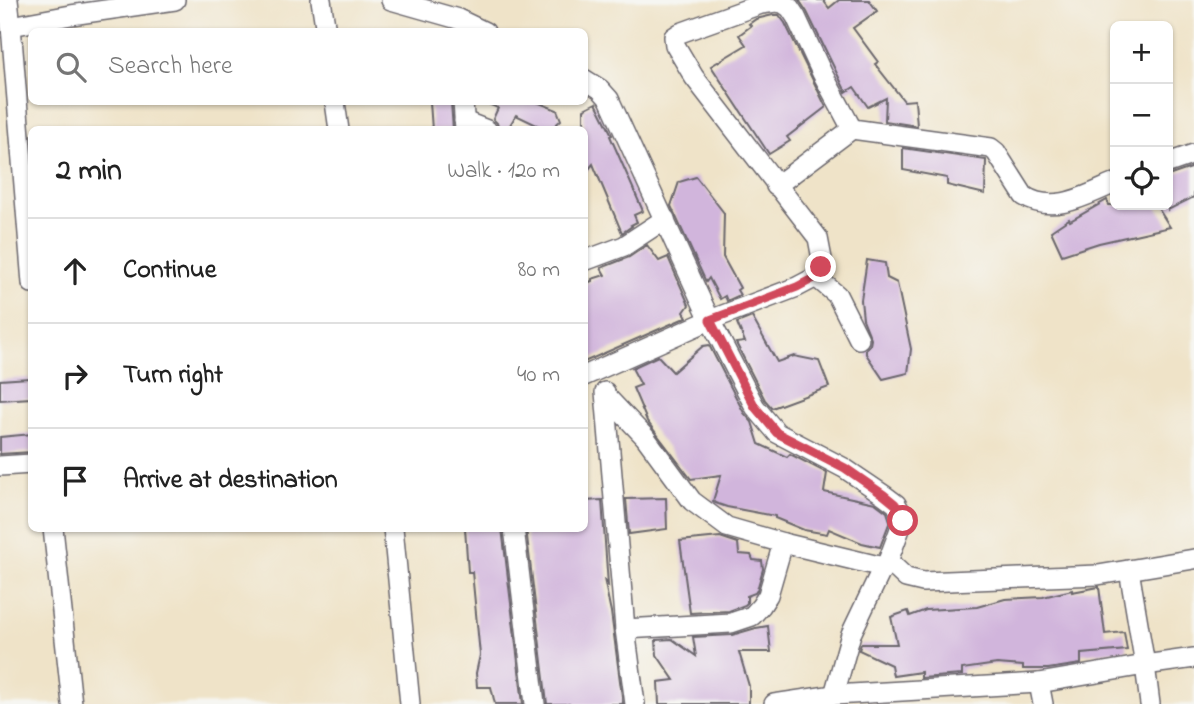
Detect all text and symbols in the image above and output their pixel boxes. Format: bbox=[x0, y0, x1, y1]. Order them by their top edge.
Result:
map controls bbox=[1110, 21, 1173, 210]
button: + bbox=[1110, 21, 1173, 84]
search box bbox=[28, 28, 588, 105]
icon: search bbox=[52, 48, 90, 86]
text: Search here bbox=[108, 48, 233, 86]
button: − bbox=[1110, 84, 1173, 147]
button: locate bbox=[1110, 147, 1173, 210]
text: 2 min bbox=[56, 150, 122, 194]
text: Walk · 120 m bbox=[447, 155, 560, 188]
route end bbox=[805, 251, 836, 282]
icon: ahead bbox=[56, 252, 94, 290]
text: Continue bbox=[123, 252, 216, 290]
text: 80 m bbox=[518, 254, 560, 287]
icon: right bbox=[56, 357, 94, 395]
text: Turn right bbox=[123, 357, 223, 395]
text: 40 m bbox=[517, 359, 560, 392]
icon: arrive bbox=[56, 462, 94, 500]
text: Arrive at destination bbox=[123, 462, 338, 500]
route start bbox=[887, 505, 918, 536]

